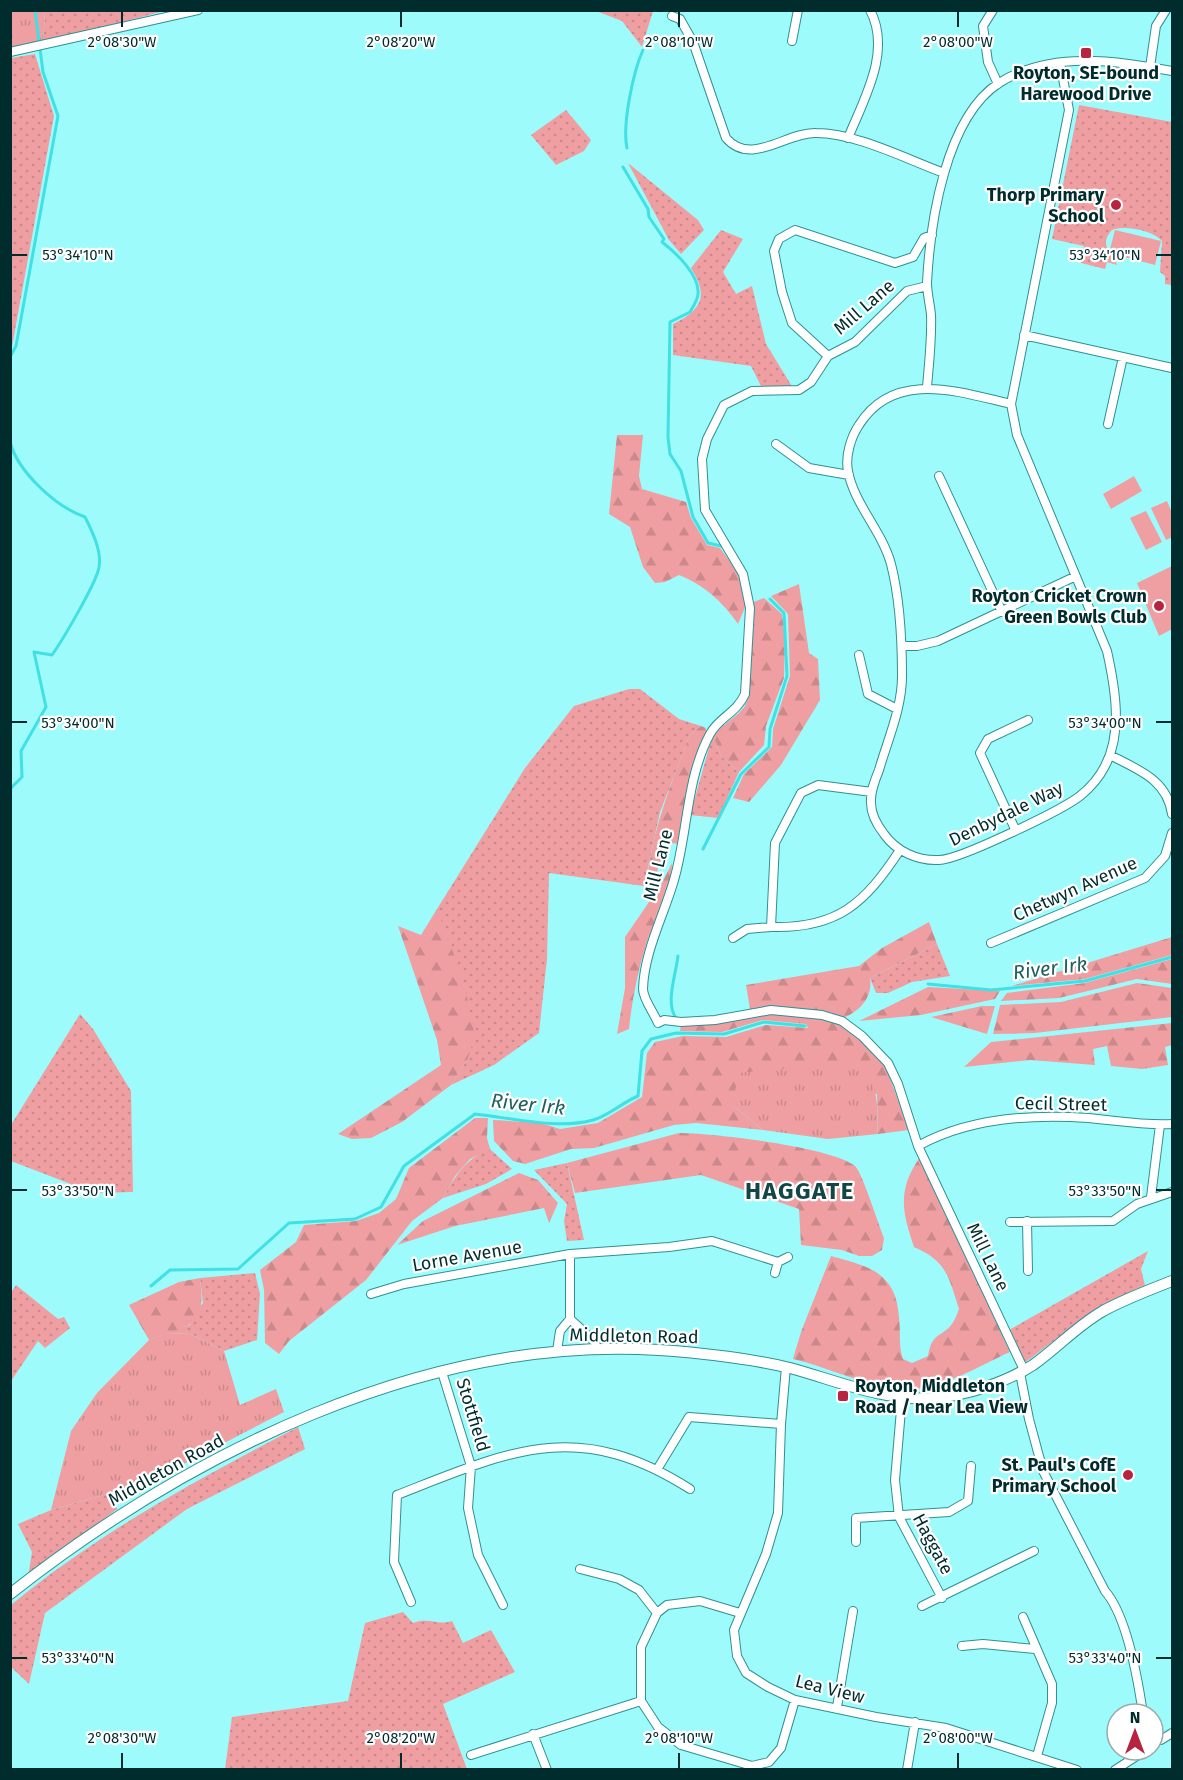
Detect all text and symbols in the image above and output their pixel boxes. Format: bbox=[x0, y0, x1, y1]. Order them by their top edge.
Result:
text: 2°08'30"W bbox=[87, 33, 157, 51]
text: 2°08'20"W bbox=[367, 33, 436, 51]
text: 2°08'10"W bbox=[645, 33, 714, 51]
text: 2°08'00"W bbox=[923, 33, 993, 51]
marker: Royton, SE-bound Harewood Drive bbox=[1079, 46, 1093, 60]
place label: Royton, SE-bound Harewood Drive bbox=[1013, 62, 1159, 105]
place label: Thorp Primary School bbox=[987, 184, 1105, 227]
marker: Thorp Primary School bbox=[1109, 198, 1123, 212]
text: 53°34'10"N bbox=[42, 246, 114, 264]
text: 53°34'10"N bbox=[1069, 246, 1141, 264]
street label: Mill Lane bbox=[829, 275, 899, 339]
place label: Royton Cricket Crown Green Bowls Club bbox=[972, 585, 1147, 628]
marker: Royton Cricket Crown Green Bowls Club bbox=[1152, 599, 1166, 613]
text: 53°34'00"N bbox=[41, 714, 115, 732]
text: 53°34'00"N bbox=[1068, 714, 1142, 732]
street label: Denbydale Way bbox=[945, 777, 1067, 851]
street label: Mill Lane bbox=[638, 827, 678, 903]
street label: Chetwyn Avenue bbox=[1010, 852, 1140, 926]
water label: River Irk bbox=[1011, 952, 1089, 984]
water label: River Irk bbox=[490, 1088, 566, 1120]
street label: Cecil Street bbox=[1015, 1092, 1108, 1116]
district label: HAGGATE bbox=[745, 1177, 855, 1205]
text: 53°33'50"N bbox=[42, 1182, 114, 1200]
text: 53°33'50"N bbox=[1069, 1182, 1141, 1200]
street label: Mill Lane bbox=[962, 1219, 1014, 1295]
street label: Lorne Avenue bbox=[411, 1236, 523, 1276]
street label: Middleton Road bbox=[569, 1324, 699, 1348]
place label: Royton, Middleton Road / near Lea View bbox=[855, 1375, 1028, 1418]
street label: Stottfield bbox=[451, 1376, 495, 1454]
marker: Royton, Middleton Road / near Lea View bbox=[836, 1389, 850, 1403]
street label: Middleton Road bbox=[104, 1429, 228, 1511]
place label: St. Paul's CofE Primary School bbox=[992, 1454, 1117, 1497]
marker: St. Paul's CofE Primary School bbox=[1121, 1468, 1135, 1482]
street label: Haggate bbox=[908, 1510, 958, 1578]
text: 53°33'40"N bbox=[42, 1649, 114, 1667]
text: 53°33'40"N bbox=[1069, 1649, 1141, 1667]
street label: Lea View bbox=[793, 1670, 867, 1708]
north arrow bbox=[1105, 1702, 1165, 1762]
text: N bbox=[1130, 1708, 1140, 1727]
text: 2°08'30"W bbox=[87, 1729, 157, 1747]
text: 2°08'20"W bbox=[367, 1729, 436, 1747]
text: 2°08'10"W bbox=[645, 1729, 714, 1747]
text: 2°08'00"W bbox=[923, 1729, 993, 1747]

